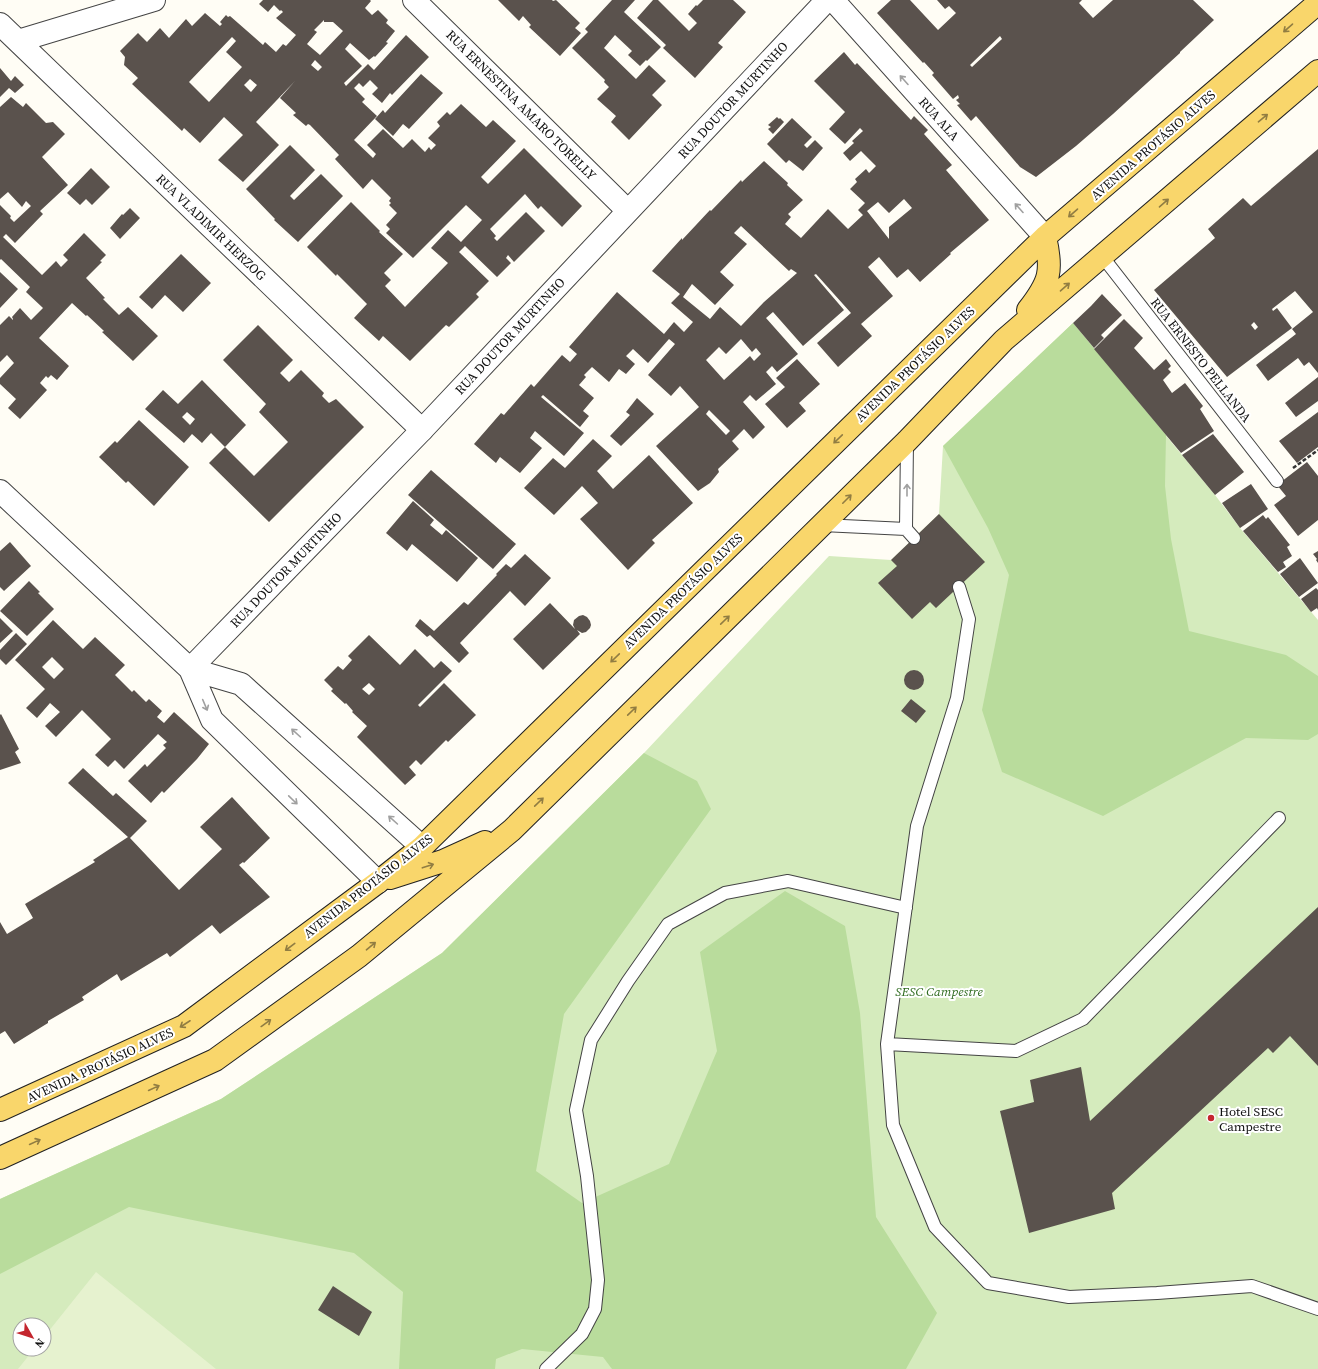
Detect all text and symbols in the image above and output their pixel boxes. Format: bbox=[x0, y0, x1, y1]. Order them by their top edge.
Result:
one-way arrow bbox=[1283, 24, 1294, 33]
street label: RUA ERNESTINA AMARO TORELLY bbox=[442, 26, 600, 184]
street label: RUA DOUTOR MURTINHO bbox=[674, 38, 792, 162]
one-way arrow bbox=[900, 74, 909, 85]
street label: AVENIDA PROTÁSIO ALVES bbox=[1087, 86, 1219, 204]
street label: RUA ALA bbox=[915, 94, 963, 145]
one-way arrow bbox=[1257, 114, 1268, 123]
street label: RUA VLADIMIR HERZOG bbox=[152, 170, 270, 284]
one-way arrow bbox=[1159, 198, 1169, 207]
one-way arrow bbox=[1014, 203, 1023, 213]
one-way arrow bbox=[1067, 209, 1078, 218]
street label: RUA DOUTOR MURTINHO bbox=[451, 274, 569, 398]
one-way arrow bbox=[1060, 283, 1071, 292]
street label: RUA ERNESTO PELLANDA bbox=[1147, 294, 1255, 426]
street label: AVENIDA PROTÁSIO ALVES bbox=[852, 302, 979, 426]
one-way arrow bbox=[833, 434, 843, 444]
one-way arrow bbox=[903, 484, 911, 497]
one-way arrow bbox=[842, 494, 852, 504]
street label: RUA DOUTOR MURTINHO bbox=[226, 509, 346, 631]
street label: AVENIDA PROTÁSIO ALVES bbox=[620, 529, 747, 653]
one-way arrow bbox=[720, 615, 730, 625]
one-way arrow bbox=[610, 653, 620, 662]
one-way arrow bbox=[202, 699, 210, 711]
one-way arrow bbox=[627, 706, 637, 716]
one-way arrow bbox=[291, 729, 302, 738]
one-way arrow bbox=[288, 795, 298, 804]
one-way arrow bbox=[534, 797, 544, 807]
one-way arrow bbox=[388, 816, 398, 825]
street label: AVENIDA PROTÁSIO ALVES bbox=[300, 830, 436, 942]
one-way arrow bbox=[421, 862, 434, 869]
one-way arrow bbox=[366, 942, 376, 951]
one-way arrow bbox=[285, 943, 296, 951]
park label: SESC Campestre bbox=[895, 983, 983, 1000]
one-way arrow bbox=[260, 1019, 271, 1027]
one-way arrow bbox=[180, 1020, 191, 1028]
street label: AVENIDA PROTÁSIO ALVES bbox=[24, 1023, 176, 1106]
one-way arrow bbox=[147, 1083, 159, 1091]
place label: Hotel SESC Campestre bbox=[1219, 1103, 1283, 1135]
marker: Hotel SESC Campestre bbox=[1206, 1113, 1216, 1123]
one-way arrow bbox=[29, 1137, 41, 1145]
north arrow bbox=[12, 1317, 52, 1357]
text: N bbox=[31, 1335, 48, 1351]

